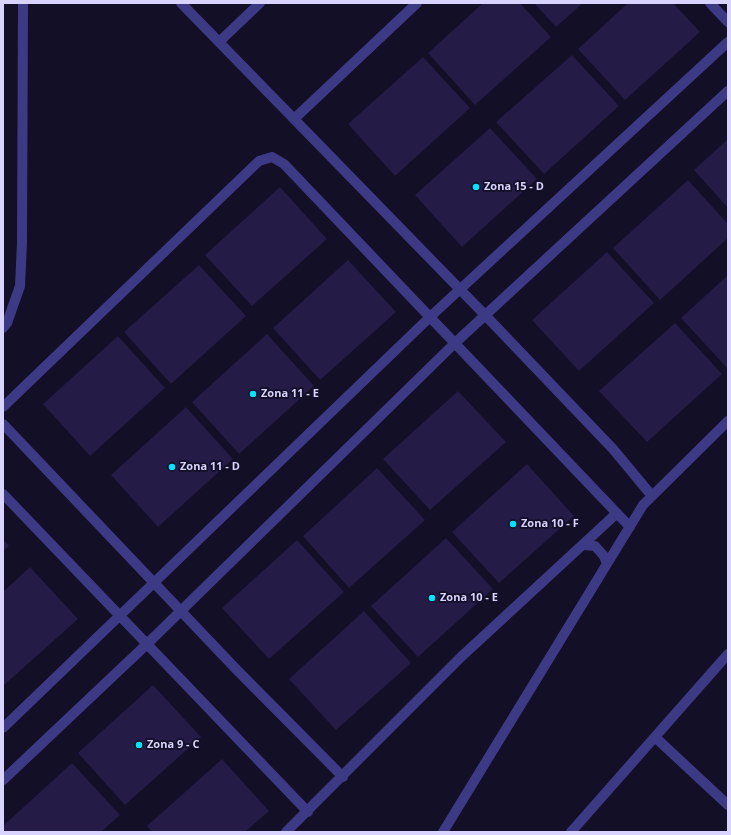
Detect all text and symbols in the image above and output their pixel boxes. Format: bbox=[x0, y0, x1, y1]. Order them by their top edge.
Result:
place label: Zona 15 - D bbox=[484, 180, 544, 194]
marker: Zona 15 - D bbox=[471, 182, 481, 192]
place label: Zona 11 - E bbox=[261, 387, 319, 401]
marker: Zona 11 - E bbox=[248, 389, 258, 399]
place label: Zona 11 - D bbox=[180, 460, 240, 474]
marker: Zona 11 - D bbox=[167, 462, 177, 472]
place label: Zona 10 - F bbox=[521, 517, 579, 531]
marker: Zona 10 - F bbox=[508, 519, 518, 529]
place label: Zona 10 - E bbox=[440, 591, 498, 605]
marker: Zona 10 - E bbox=[427, 593, 437, 603]
place label: Zona 9 - C bbox=[147, 738, 199, 752]
marker: Zona 9 - C bbox=[134, 740, 144, 750]

